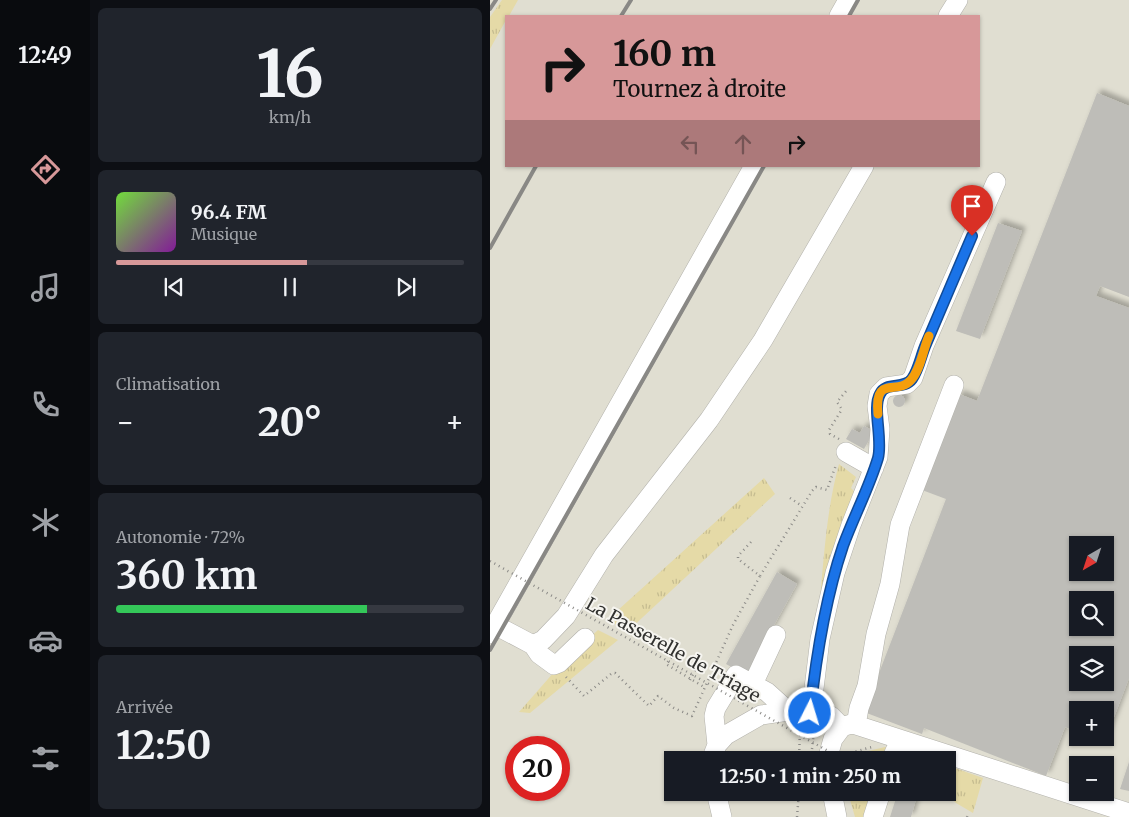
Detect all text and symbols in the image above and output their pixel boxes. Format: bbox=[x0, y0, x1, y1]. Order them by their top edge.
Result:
text: 160 m bbox=[613, 32, 716, 76]
text: 16 bbox=[256, 33, 324, 115]
icon: right bbox=[530, 35, 595, 100]
text: 12:49 bbox=[18, 41, 72, 69]
text: Tournez à droite bbox=[613, 75, 786, 103]
text: km/h bbox=[269, 107, 311, 127]
icon: left bbox=[676, 130, 704, 158]
icon: ahead bbox=[729, 130, 757, 158]
icon: right bbox=[782, 130, 810, 158]
icon: directions bbox=[28, 152, 63, 187]
pin bbox=[951, 185, 993, 236]
icon: arrive bbox=[958, 192, 986, 220]
text: 96.4 FM bbox=[191, 200, 267, 224]
text: Musique bbox=[191, 224, 257, 244]
icon: music bbox=[28, 270, 63, 305]
icon: previous bbox=[160, 273, 188, 301]
icon: pause bbox=[276, 273, 304, 301]
icon: next bbox=[392, 273, 420, 301]
text: Climatisation bbox=[116, 374, 220, 394]
icon: phone bbox=[28, 387, 63, 422]
text: 20° bbox=[258, 399, 322, 446]
text: − bbox=[116, 404, 135, 440]
text: + bbox=[445, 404, 464, 440]
icon: climate bbox=[28, 505, 63, 540]
text: Autonomie · 72% bbox=[116, 527, 245, 547]
north arrow bbox=[1069, 536, 1114, 581]
map controls bbox=[1069, 536, 1114, 801]
text: 360 km bbox=[116, 552, 258, 599]
button: search bbox=[1069, 591, 1114, 636]
street label: La Passerelle de Triage bbox=[582, 592, 765, 707]
icon: car bbox=[28, 623, 63, 658]
button: layers bbox=[1069, 646, 1114, 691]
position arrow bbox=[783, 686, 835, 738]
text: Arrivée bbox=[116, 697, 173, 717]
button: + bbox=[1069, 701, 1114, 746]
text: 12:50 bbox=[116, 722, 211, 769]
speed limit sign: 20 bbox=[505, 736, 570, 801]
icon: filters bbox=[28, 741, 63, 776]
button: − bbox=[1069, 756, 1114, 801]
text: 12:50 · 1 min · 250 m bbox=[719, 764, 901, 788]

